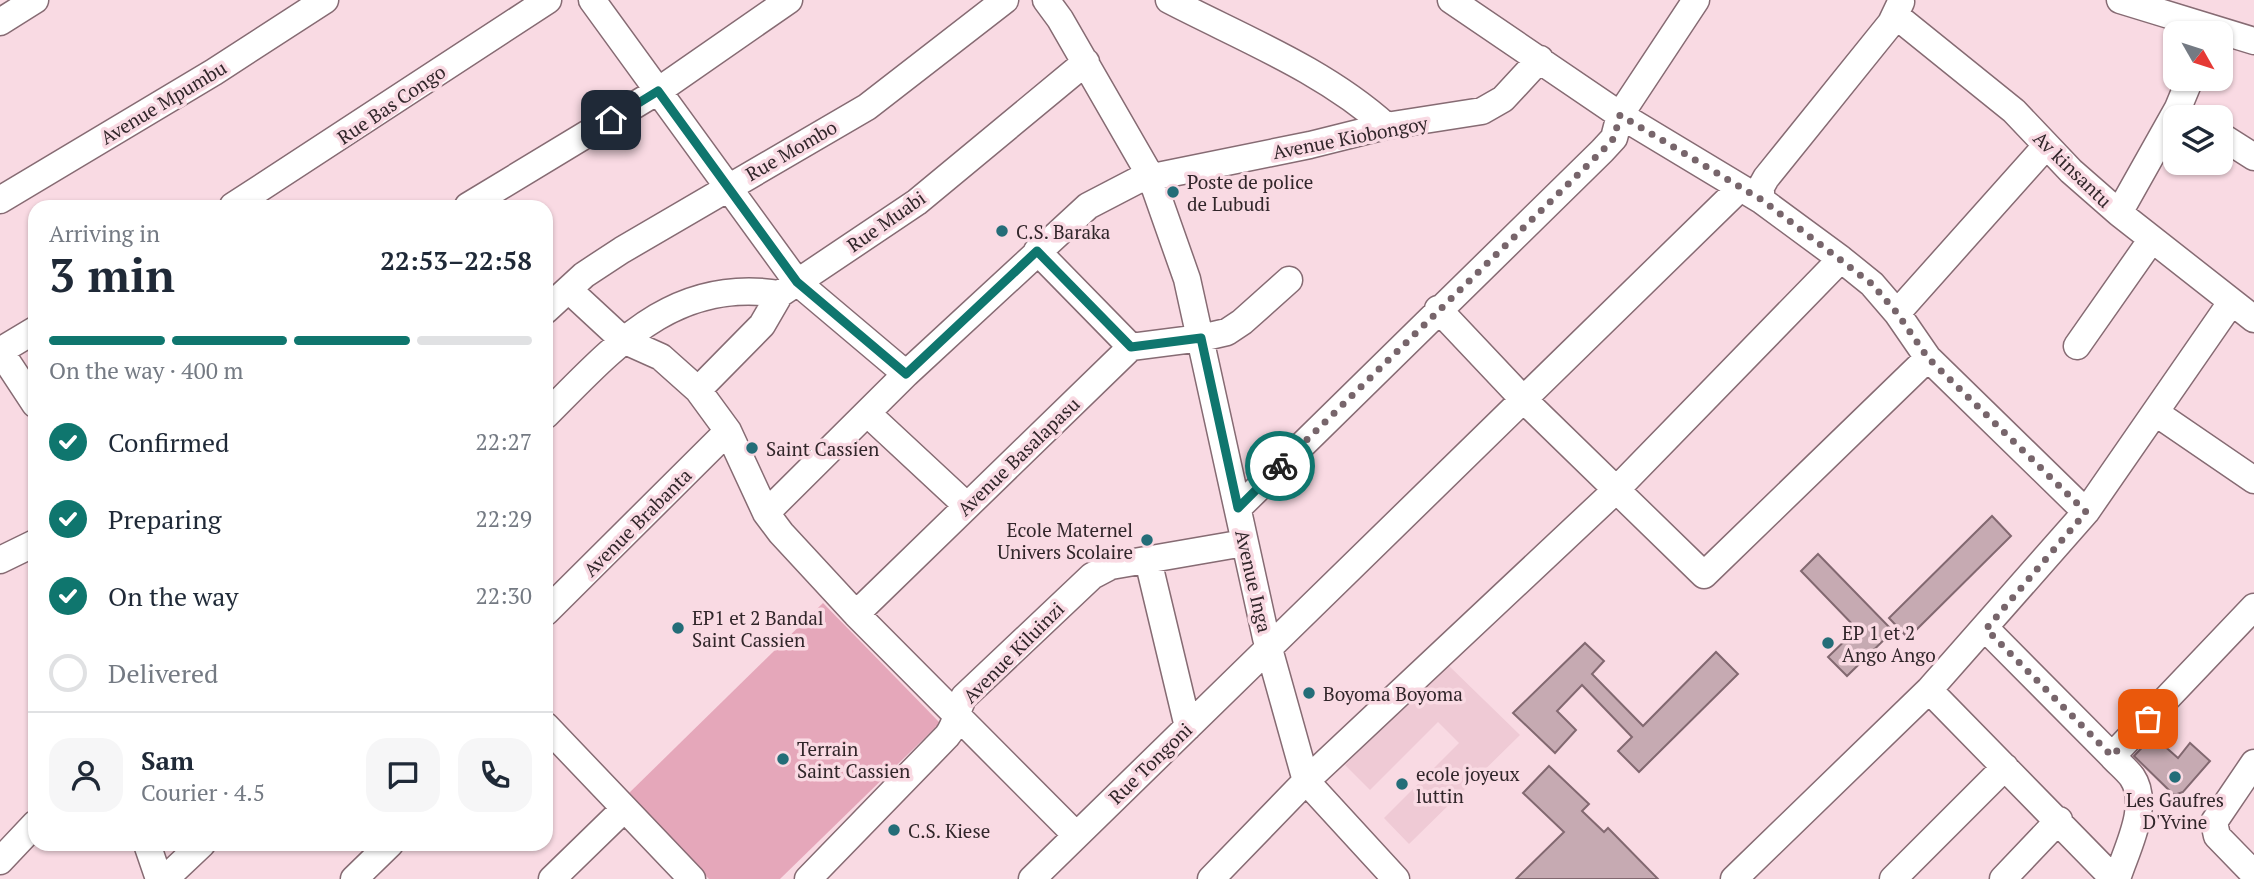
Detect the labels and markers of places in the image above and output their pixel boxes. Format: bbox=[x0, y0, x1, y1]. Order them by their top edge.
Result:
pin bbox=[581, 90, 641, 150]
place label: Poste de police de Lubudi bbox=[1187, 169, 1313, 216]
marker: Poste de police de Lubudi bbox=[1165, 184, 1181, 200]
place label: C.S. Baraka bbox=[1016, 219, 1111, 244]
marker: C.S. Baraka bbox=[994, 223, 1010, 239]
place label: Saint Cassien bbox=[766, 436, 879, 461]
marker: Saint Cassien bbox=[744, 440, 760, 456]
place label: Ecole Maternel Univers Scolaire bbox=[997, 517, 1133, 564]
marker: Ecole Maternel Univers Scolaire bbox=[1139, 532, 1155, 548]
place label: EP1 et 2 Bandal Saint Cassien bbox=[692, 605, 824, 652]
marker: EP1 et 2 Bandal Saint Cassien bbox=[670, 620, 686, 636]
place label: EP 1 et 2 Ango Ango bbox=[1842, 620, 1936, 667]
marker: EP 1 et 2 Ango Ango bbox=[1820, 635, 1836, 651]
place label: Boyoma Boyoma bbox=[1323, 681, 1463, 706]
marker: Boyoma Boyoma bbox=[1301, 685, 1317, 701]
pin bbox=[2118, 689, 2178, 749]
place label: Terrain Saint Cassien bbox=[797, 736, 910, 783]
marker: Terrain Saint Cassien bbox=[775, 751, 791, 767]
place label: ecole joyeux luttin bbox=[1416, 761, 1520, 808]
marker: Les Gaufres D'Yvine bbox=[2167, 769, 2183, 785]
marker: ecole joyeux luttin bbox=[1394, 776, 1410, 792]
place label: Les Gaufres D'Yvine bbox=[2126, 787, 2224, 834]
place label: C.S. Kiese bbox=[908, 818, 990, 843]
marker: C.S. Kiese bbox=[886, 822, 902, 838]

